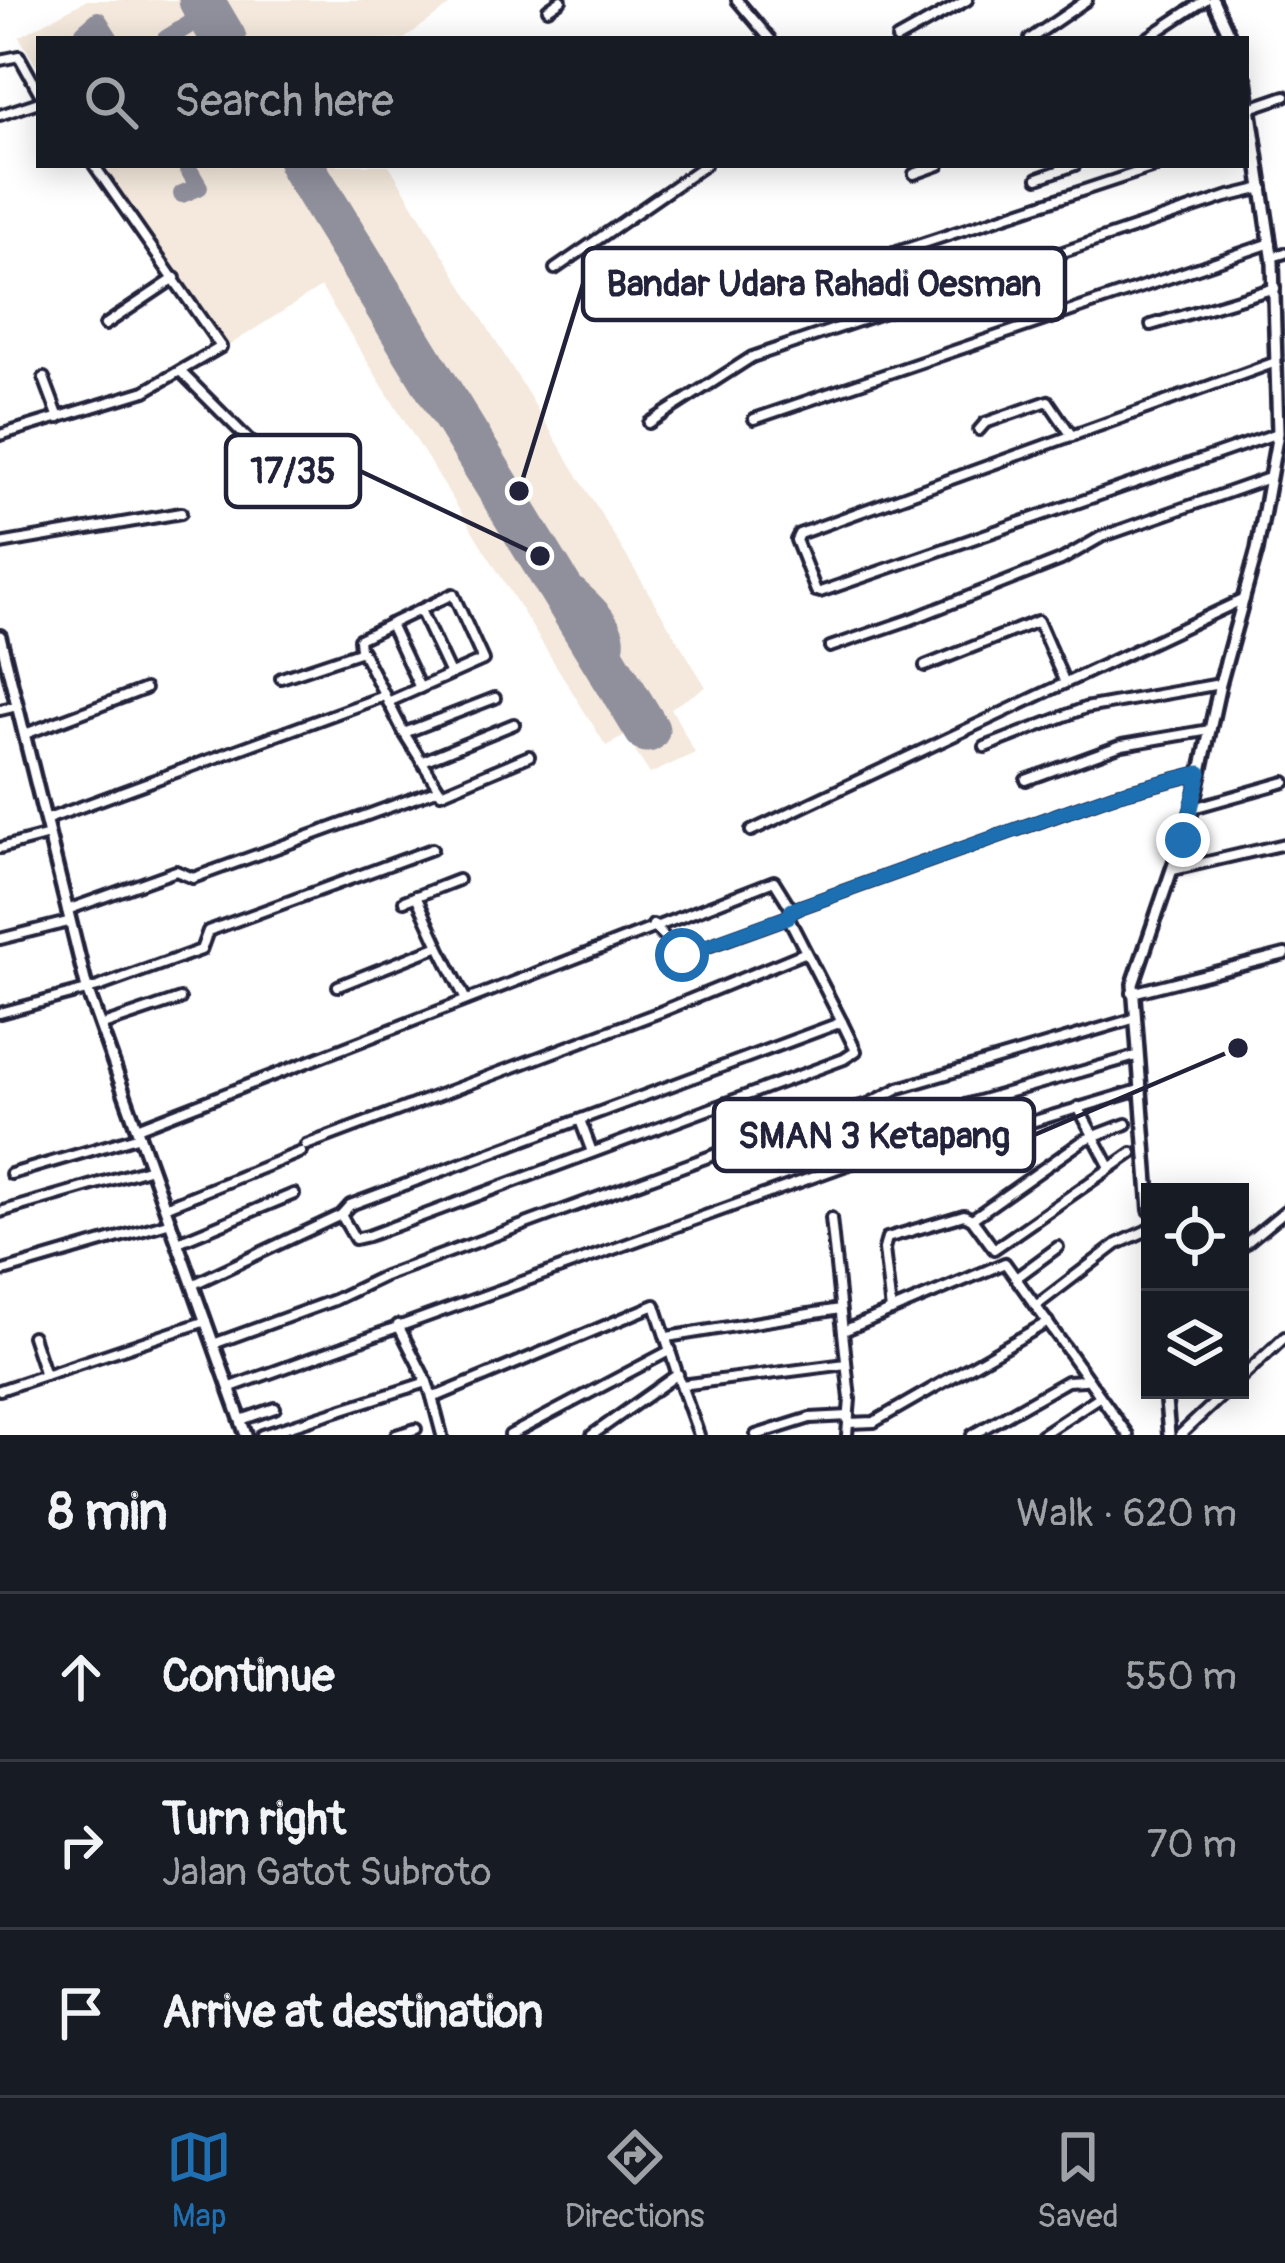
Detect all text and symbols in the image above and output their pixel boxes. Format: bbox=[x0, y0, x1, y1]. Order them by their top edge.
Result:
search box bbox=[36, 36, 1249, 168]
icon: search bbox=[78, 69, 144, 135]
text: Search here bbox=[174, 74, 394, 130]
callout: Bandar Udara Rahadi Oesman bbox=[583, 248, 1065, 320]
text: Bandar Udara Rahadi Oesman bbox=[607, 262, 1041, 307]
callout: 17/35 bbox=[226, 435, 360, 507]
text: 17/35 bbox=[250, 449, 336, 494]
route end bbox=[1156, 813, 1210, 867]
route start bbox=[655, 928, 709, 982]
callout: SMAN 3 Ketapang bbox=[714, 1099, 1034, 1171]
text: SMAN 3 Ketapang bbox=[738, 1114, 1010, 1159]
map controls bbox=[1141, 1183, 1249, 1399]
button: locate bbox=[1141, 1183, 1249, 1291]
button: layers bbox=[1141, 1291, 1249, 1399]
text: 8 min bbox=[48, 1481, 168, 1545]
text: Walk · 620 m bbox=[1016, 1489, 1237, 1538]
icon: ahead bbox=[48, 1644, 114, 1710]
text: Continue bbox=[162, 1649, 335, 1705]
text: 550 m bbox=[1125, 1652, 1237, 1701]
text: Turn right bbox=[162, 1792, 346, 1848]
icon: right bbox=[48, 1812, 114, 1878]
text: 70 m bbox=[1147, 1820, 1237, 1869]
text: Jalan Gatot Subroto bbox=[162, 1848, 492, 1897]
icon: arrive bbox=[48, 1980, 114, 2046]
text: Arrive at destination bbox=[162, 1985, 543, 2041]
tab: Map bbox=[166, 2124, 232, 2237]
tab: Directions bbox=[565, 2124, 705, 2237]
tab: Saved bbox=[1037, 2124, 1119, 2237]

